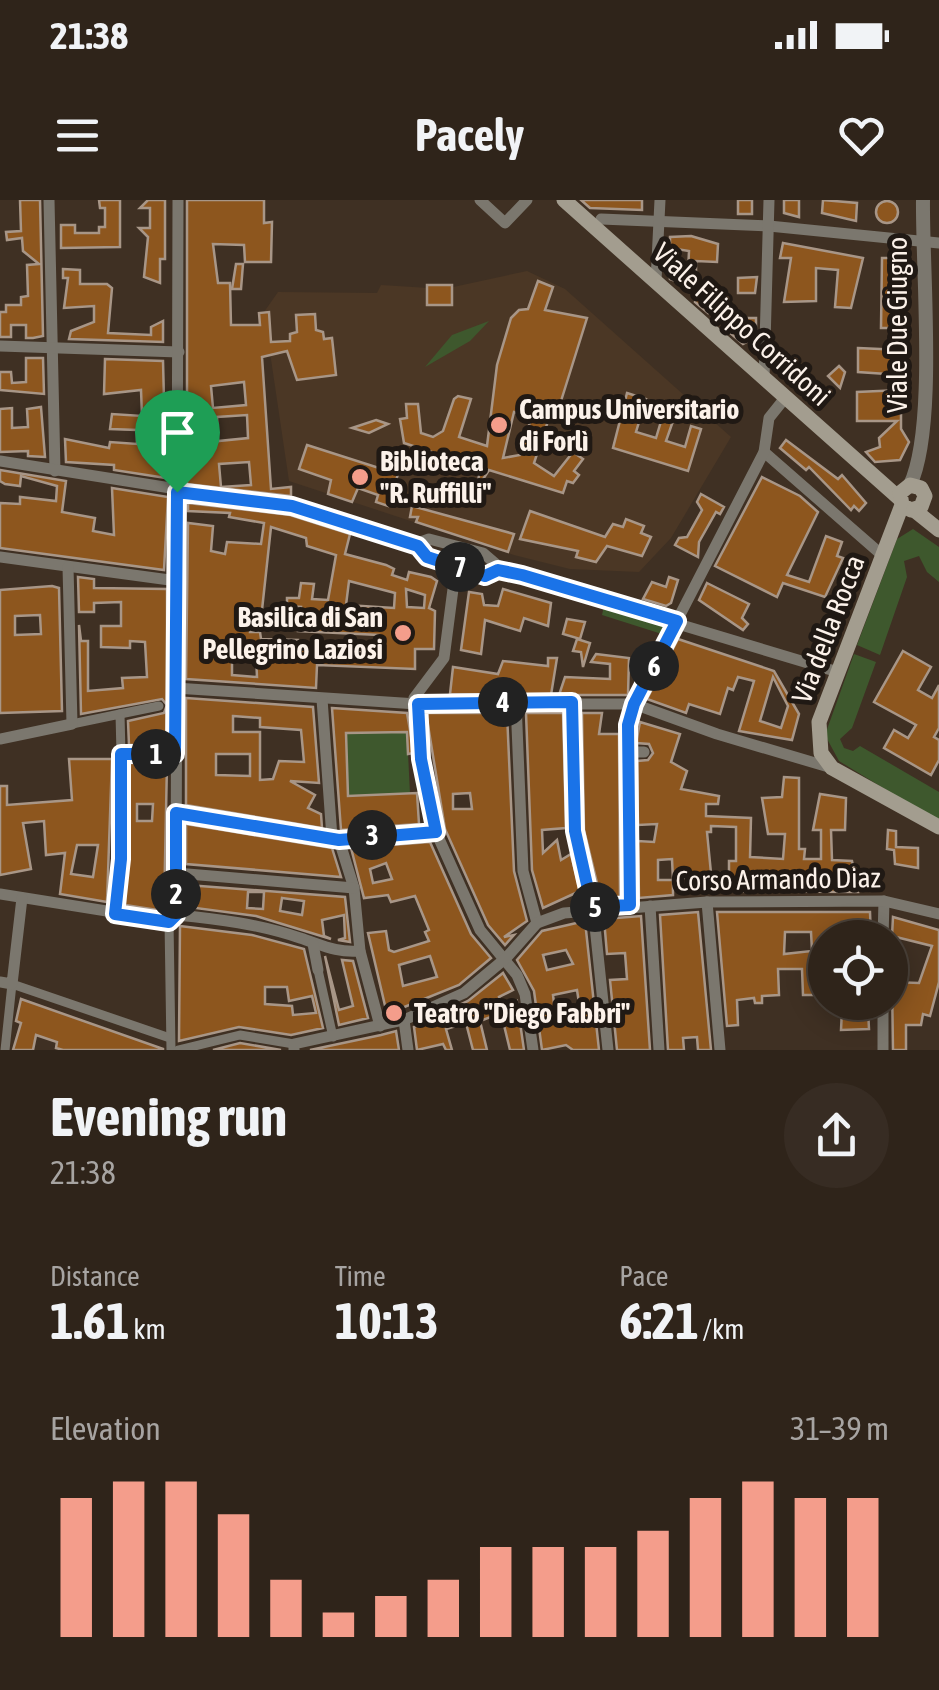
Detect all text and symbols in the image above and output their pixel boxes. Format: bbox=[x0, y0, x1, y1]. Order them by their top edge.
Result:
text: 21:38 bbox=[50, 14, 128, 57]
icon: menu bbox=[50, 108, 105, 163]
icon: heart bbox=[834, 108, 889, 163]
text: Pacely bbox=[415, 109, 524, 161]
street label: Viale Filippo Corridoni bbox=[647, 236, 837, 412]
street label: Viale Due Giugno bbox=[881, 237, 913, 413]
pin bbox=[135, 390, 220, 493]
place label: Campus Universitario di Forlì bbox=[519, 393, 739, 457]
icon: arrive bbox=[150, 405, 205, 460]
marker: Campus Universitario di Forlì bbox=[488, 414, 510, 436]
place label: Biblioteca "R. Ruffilli" bbox=[380, 445, 492, 509]
marker: Biblioteca "R. Ruffilli" bbox=[349, 466, 371, 488]
pin: 7 bbox=[435, 542, 485, 592]
text: 7 bbox=[453, 551, 467, 583]
street label: Via della Rocca bbox=[785, 551, 871, 707]
place label: Basilica di San Pellegrino Laziosi bbox=[202, 601, 383, 665]
marker: Basilica di San Pellegrino Laziosi bbox=[392, 622, 414, 644]
pin: 6 bbox=[629, 641, 679, 691]
text: 6 bbox=[647, 650, 661, 682]
pin: 4 bbox=[478, 677, 528, 727]
text: 4 bbox=[496, 686, 510, 718]
pin: 1 bbox=[131, 729, 181, 779]
text: 1 bbox=[149, 738, 163, 770]
pin: 3 bbox=[347, 810, 397, 860]
text: 3 bbox=[365, 819, 379, 851]
street label: Corso Armando Diaz bbox=[675, 861, 881, 897]
pin: 2 bbox=[151, 869, 201, 919]
text: 2 bbox=[169, 878, 183, 910]
pin: 5 bbox=[570, 882, 620, 932]
text: 5 bbox=[588, 891, 602, 923]
map controls bbox=[808, 920, 908, 1020]
button: locate bbox=[808, 920, 908, 1020]
place label: Teatro "Diego Fabbri" bbox=[414, 997, 630, 1029]
marker: Teatro "Diego Fabbri" bbox=[383, 1002, 405, 1024]
button: share bbox=[784, 1083, 889, 1188]
text: Evening run bbox=[50, 1085, 287, 1148]
text: 21:38 bbox=[50, 1154, 116, 1191]
text: Distance bbox=[50, 1260, 140, 1292]
text: Time bbox=[335, 1260, 386, 1292]
text: Pace bbox=[619, 1260, 669, 1292]
text: 1.61 bbox=[50, 1292, 129, 1350]
text: 10:13 bbox=[335, 1292, 439, 1350]
text: 6:21 bbox=[619, 1292, 699, 1350]
text: km bbox=[129, 1313, 166, 1345]
text: /km bbox=[699, 1313, 745, 1345]
text: Elevation bbox=[50, 1410, 161, 1447]
text: 31–39 m bbox=[790, 1410, 889, 1447]

